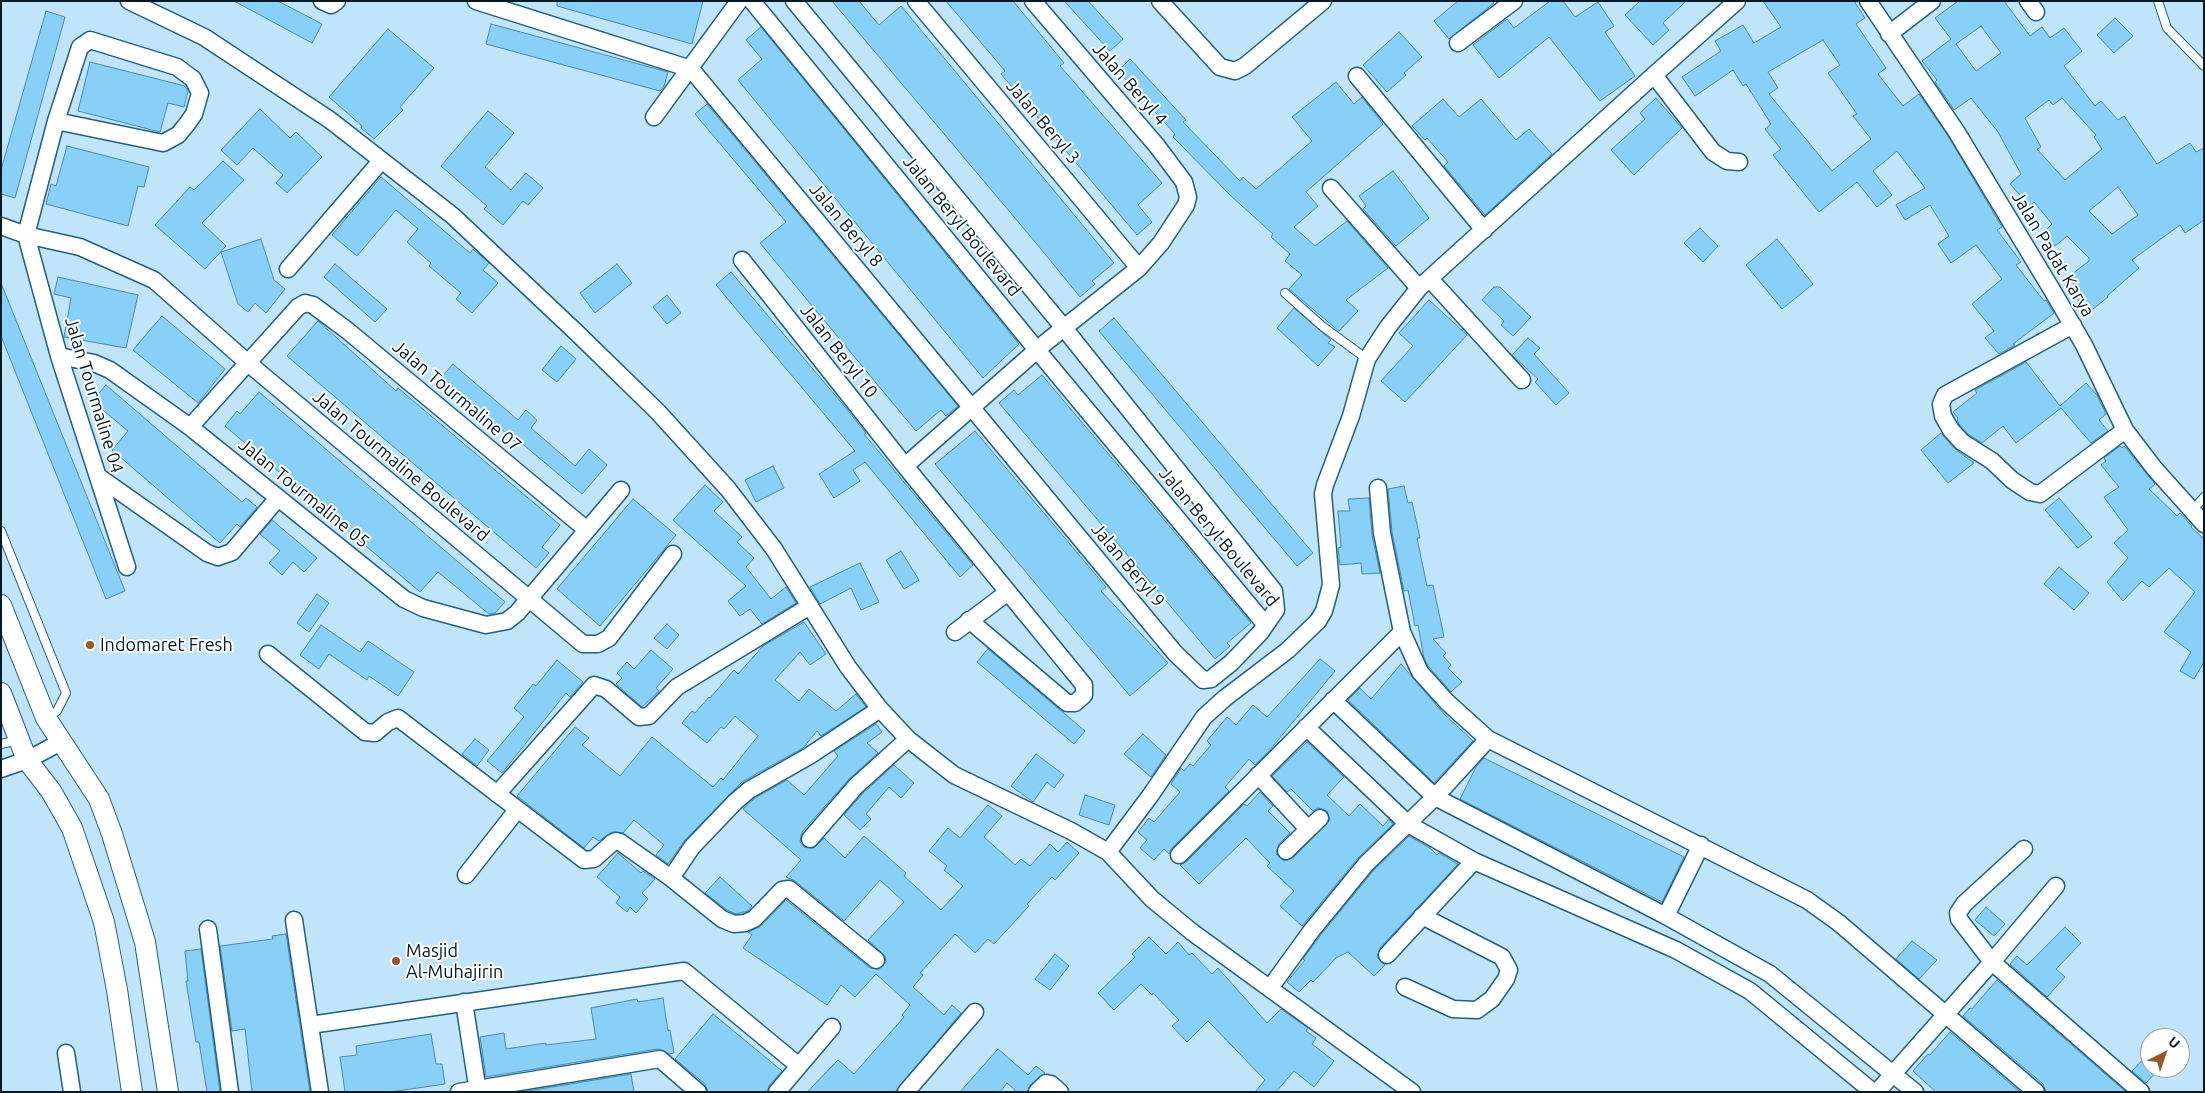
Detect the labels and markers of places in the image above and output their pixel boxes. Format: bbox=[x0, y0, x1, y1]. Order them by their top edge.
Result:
place label: Indomaret Fresh bbox=[100, 634, 233, 656]
marker: Indomaret Fresh bbox=[84, 639, 96, 651]
place label: Masjid Al-Muhajirin bbox=[406, 940, 503, 982]
marker: Masjid Al-Muhajirin bbox=[390, 955, 402, 967]

